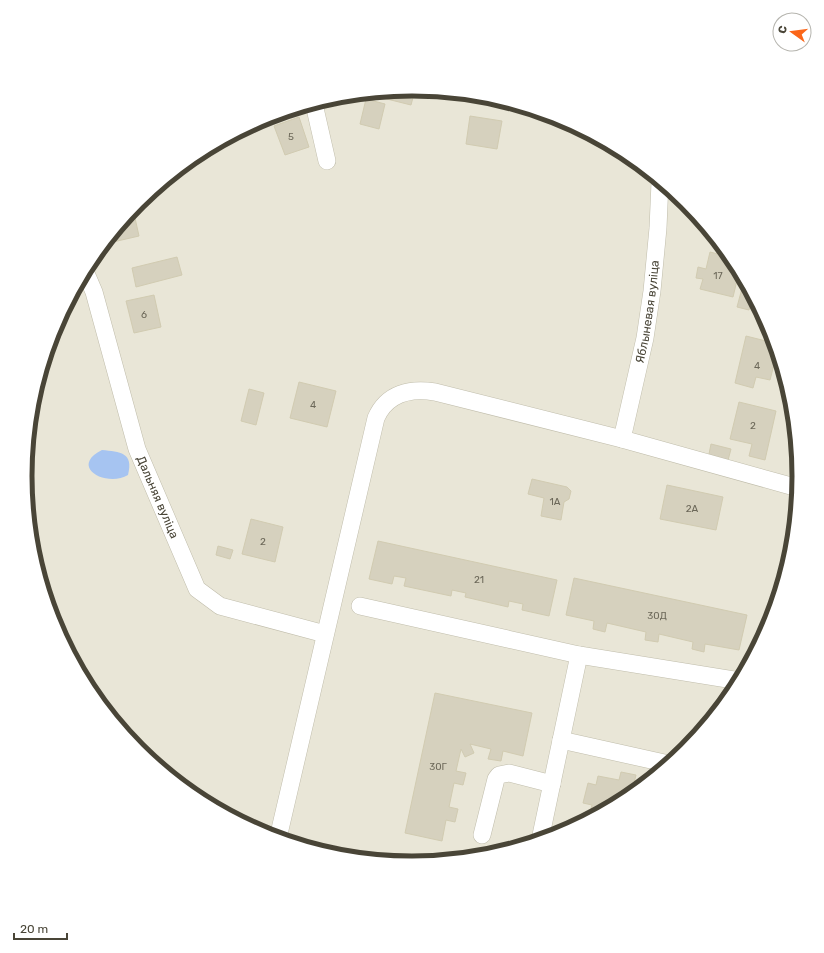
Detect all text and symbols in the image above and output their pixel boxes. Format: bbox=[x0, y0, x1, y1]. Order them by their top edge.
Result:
north arrow bbox=[772, 12, 812, 52]
text: С bbox=[776, 24, 790, 35]
house number: 5 bbox=[288, 131, 294, 143]
street label: Яблыневая вуліца bbox=[632, 260, 662, 365]
house number: 17 bbox=[713, 270, 723, 282]
house number: 6 bbox=[141, 309, 147, 321]
house number: 4 bbox=[754, 360, 760, 372]
house number: 4 bbox=[310, 399, 316, 411]
house number: 2 bbox=[750, 420, 756, 432]
street label: Дальняя вуліца bbox=[134, 454, 181, 540]
house number: 1А bbox=[550, 496, 561, 508]
house number: 2А bbox=[686, 503, 699, 515]
house number: 2 bbox=[260, 536, 266, 548]
house number: 21 bbox=[474, 574, 484, 586]
house number: 30Д bbox=[647, 610, 667, 622]
house number: 30Г bbox=[429, 761, 448, 773]
scale bar bbox=[14, 915, 67, 941]
text: 20 m bbox=[20, 922, 48, 936]

